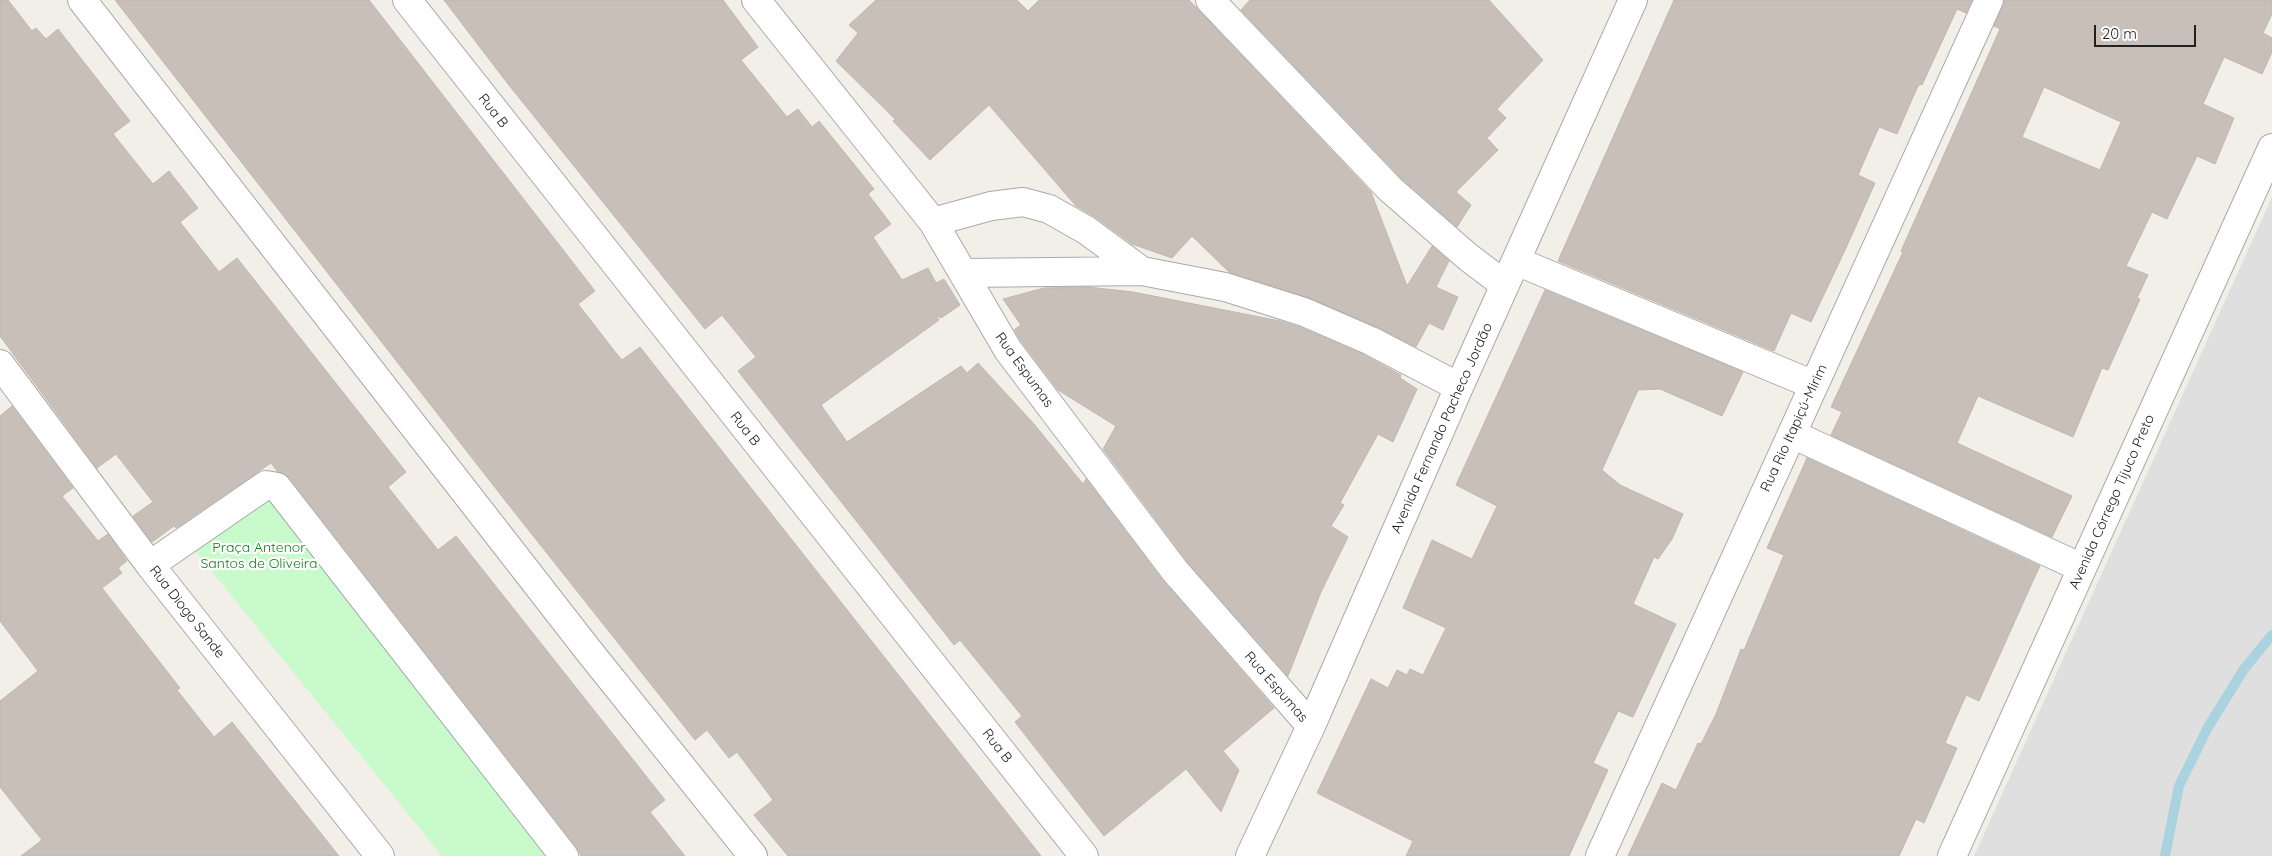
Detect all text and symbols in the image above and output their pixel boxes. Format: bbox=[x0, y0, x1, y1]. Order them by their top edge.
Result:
scale bar bbox=[2097, 15, 2200, 47]
text: 20 m bbox=[2102, 24, 2137, 43]
street label: Rua B bbox=[474, 91, 512, 131]
street label: Avenida Fernando Pacheco Jordão bbox=[1388, 320, 1496, 536]
street label: Rua Espumas bbox=[991, 329, 1057, 411]
street label: Rua Rio Itapiçú-Mirim bbox=[1757, 362, 1831, 494]
street label: Rua B bbox=[726, 409, 764, 449]
street label: Avenida Córrego Tijuco Preto bbox=[2066, 412, 2158, 592]
park label: Praça Antenor Santos de Oliveira bbox=[200, 540, 318, 572]
street label: Rua Diogo Sande bbox=[146, 562, 228, 662]
street label: Rua Espumas bbox=[1241, 648, 1311, 726]
street label: Rua B bbox=[978, 726, 1016, 766]

